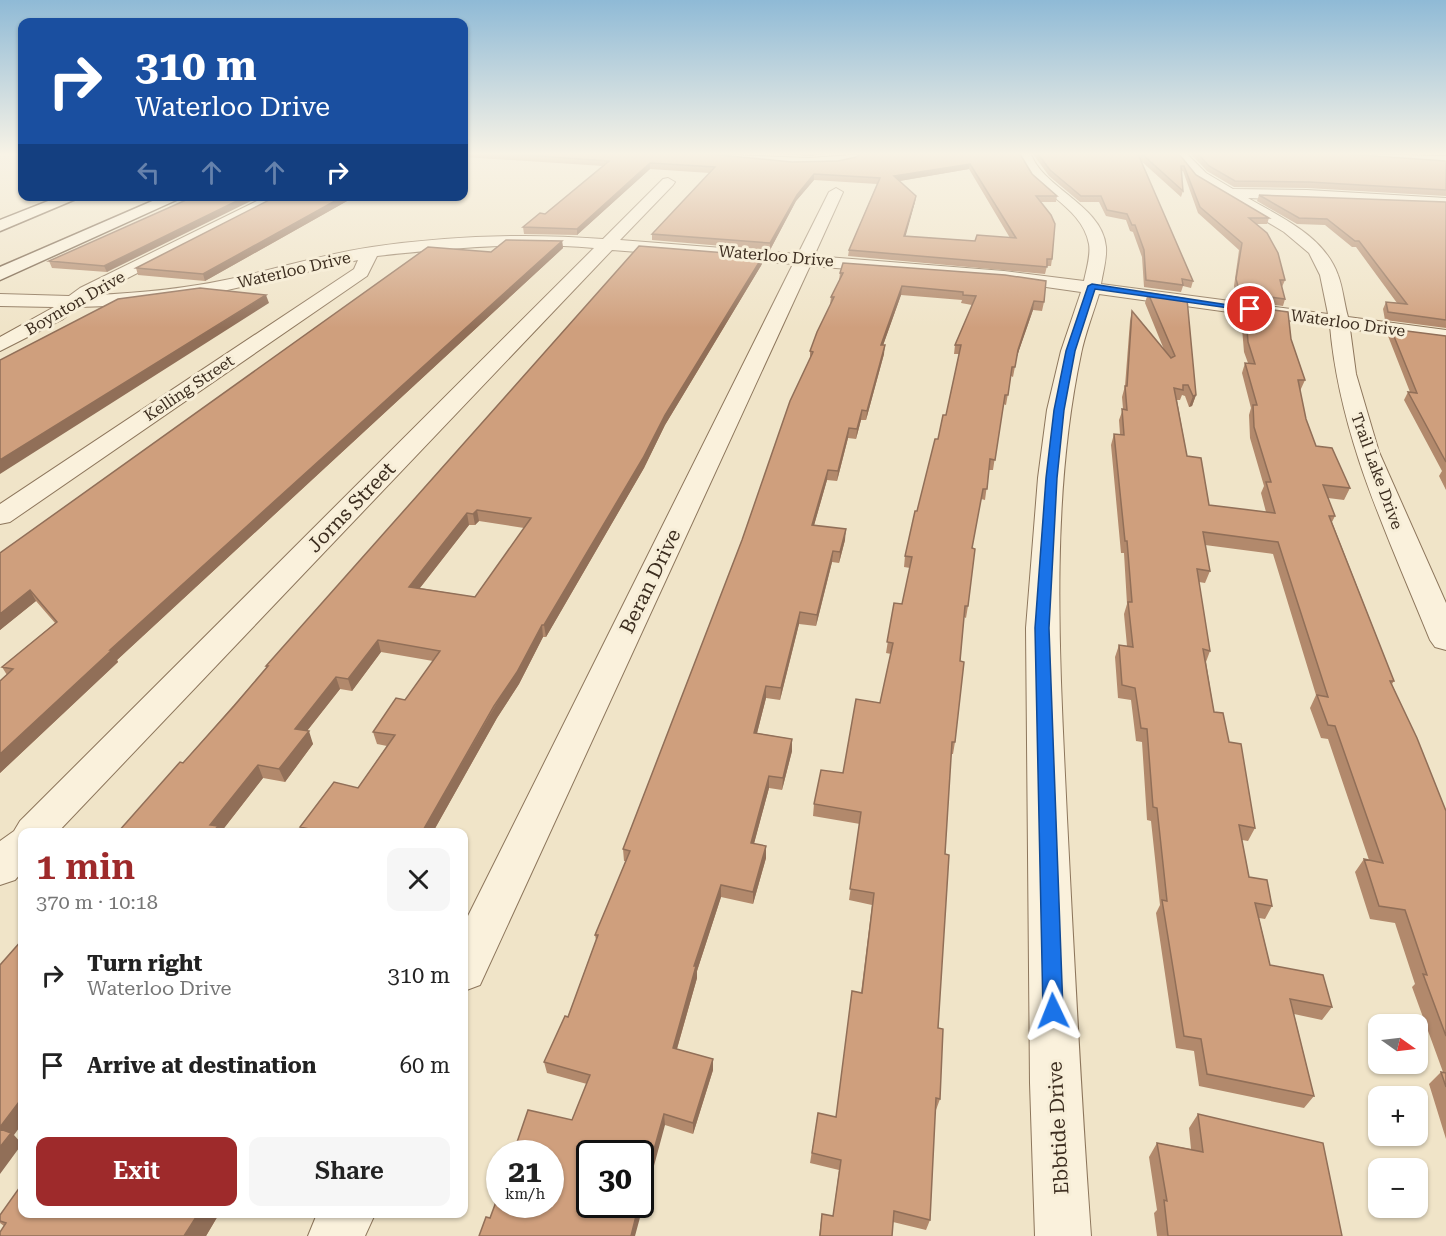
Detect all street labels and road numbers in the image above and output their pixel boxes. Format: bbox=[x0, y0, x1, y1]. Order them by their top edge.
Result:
street label: Waterloo Drive bbox=[718, 241, 835, 271]
street label: Waterloo Drive bbox=[236, 248, 353, 292]
street label: Boynton Drive bbox=[22, 267, 128, 339]
street label: Waterloo Drive bbox=[1289, 306, 1407, 340]
street label: Kelling Street bbox=[140, 351, 238, 425]
street label: Trail Lake Drive bbox=[1347, 410, 1407, 532]
street label: Jorns Street bbox=[302, 456, 400, 557]
street label: Beran Drive bbox=[614, 525, 686, 637]
street label: Ebbtide Drive bbox=[1043, 1061, 1073, 1195]

